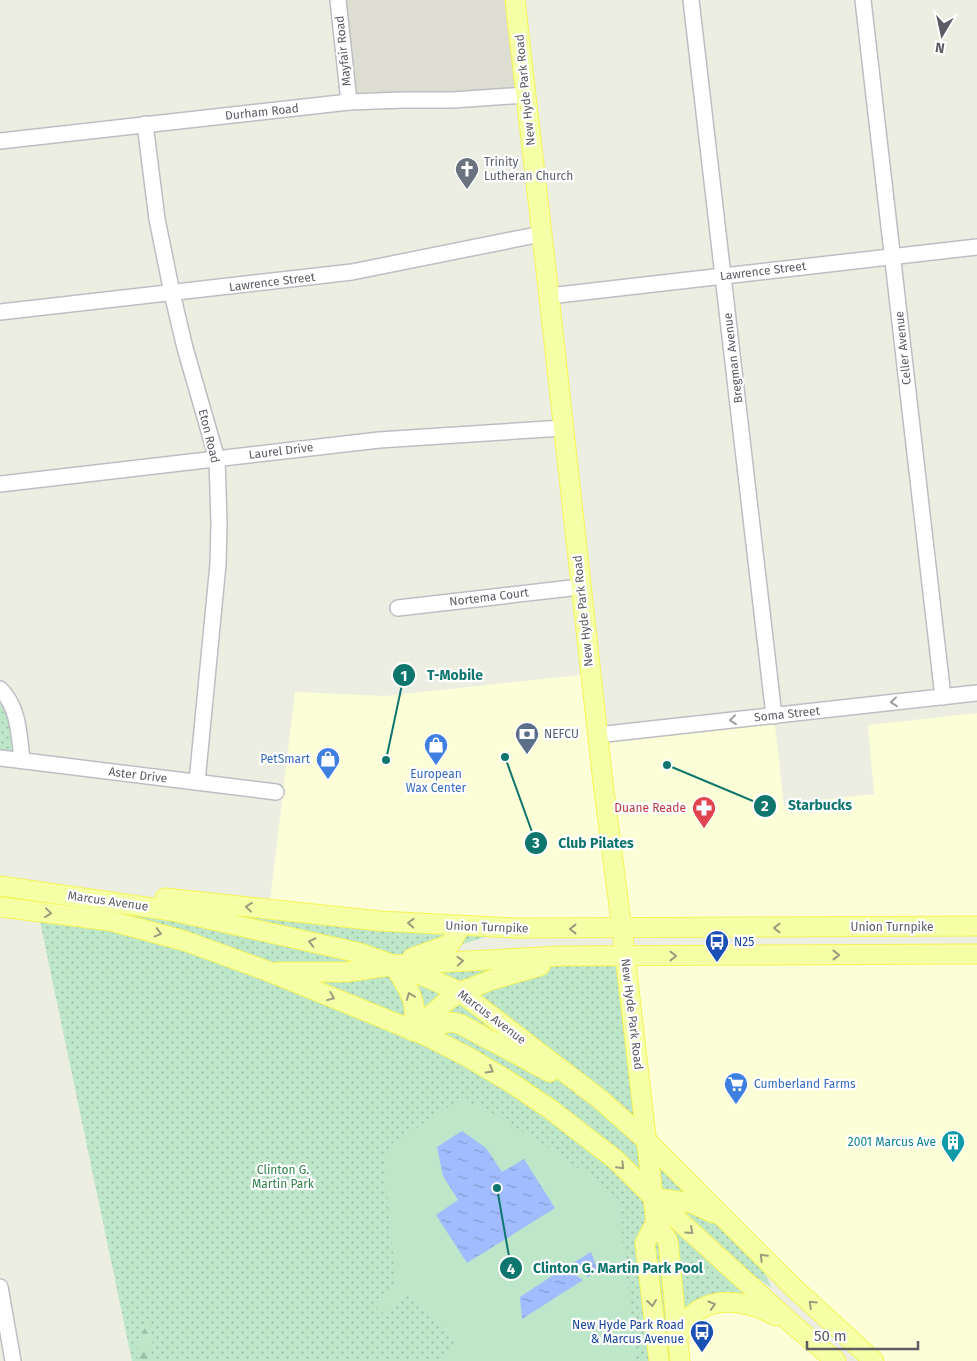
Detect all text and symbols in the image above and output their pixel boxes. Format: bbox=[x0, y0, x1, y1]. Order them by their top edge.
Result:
north arrow bbox=[917, 10, 967, 60]
street label: Mayfair Road bbox=[332, 15, 354, 87]
street label: New Hyde Park Road bbox=[512, 34, 538, 146]
text: N bbox=[934, 38, 946, 56]
street label: Durham Road bbox=[224, 101, 300, 123]
place label: Trinity Lutheran Church bbox=[484, 155, 573, 183]
church icon: Trinity Lutheran Church bbox=[454, 156, 480, 190]
street label: Lawrence Street bbox=[719, 259, 807, 283]
street label: Lawrence Street bbox=[228, 270, 316, 294]
street label: Celler Avenue bbox=[892, 310, 914, 386]
street label: Bregman Avenue bbox=[720, 312, 746, 404]
street label: Eton Road bbox=[196, 407, 222, 465]
street label: Laurel Drive bbox=[248, 440, 314, 462]
street label: New Hyde Park Road bbox=[570, 555, 596, 667]
street label: Nortema Court bbox=[448, 585, 530, 609]
callout: T-Mobile bbox=[392, 661, 493, 690]
text: 1 bbox=[401, 667, 407, 685]
text: T-Mobile bbox=[427, 667, 483, 684]
one-way arrow bbox=[890, 696, 898, 707]
street label: Soma Street bbox=[753, 704, 821, 724]
one-way arrow bbox=[728, 714, 736, 725]
bank icon: NEFCU bbox=[514, 721, 540, 755]
place label: NEFCU bbox=[544, 727, 579, 741]
shop icon: European Wax Center bbox=[423, 732, 449, 766]
shop icon: PetSmart bbox=[315, 746, 341, 780]
place label: PetSmart bbox=[260, 752, 311, 766]
street label: Aster Drive bbox=[108, 764, 168, 786]
place label: European Wax Center bbox=[406, 767, 467, 795]
callout: Starbucks bbox=[753, 791, 862, 820]
pharmacy icon: Duane Reade bbox=[691, 795, 717, 829]
text: 2 bbox=[761, 797, 769, 815]
text: Starbucks bbox=[788, 797, 852, 814]
place label: Duane Reade bbox=[614, 801, 686, 815]
callout: Club Pilates bbox=[524, 828, 644, 857]
text: 3 bbox=[531, 834, 540, 852]
text: Club Pilates bbox=[558, 835, 634, 852]
street label: Marcus Avenue bbox=[67, 888, 149, 914]
one-way arrow bbox=[245, 902, 253, 913]
one-way arrow bbox=[44, 908, 53, 918]
one-way arrow bbox=[406, 918, 414, 929]
street label: Union Turnpike bbox=[445, 919, 529, 935]
street label: Union Turnpike bbox=[850, 920, 934, 934]
one-way arrow bbox=[569, 923, 577, 934]
one-way arrow bbox=[773, 923, 780, 933]
one-way arrow bbox=[154, 928, 162, 938]
bus stop icon: N25 bbox=[704, 929, 730, 963]
place label: N25 bbox=[734, 935, 754, 949]
one-way arrow bbox=[308, 937, 316, 948]
one-way arrow bbox=[832, 950, 840, 960]
one-way arrow bbox=[670, 951, 677, 961]
one-way arrow bbox=[457, 956, 465, 967]
street label: New Hyde Park Road bbox=[618, 958, 646, 1070]
street label: Marcus Avenue bbox=[455, 987, 529, 1047]
one-way arrow bbox=[326, 991, 335, 1001]
one-way arrow bbox=[406, 992, 416, 1001]
one-way arrow bbox=[485, 1064, 494, 1074]
supermarket icon: Cumberland Farms bbox=[723, 1071, 749, 1105]
place label: Cumberland Farms bbox=[754, 1077, 856, 1091]
building icon: 2001 Marcus Ave bbox=[940, 1129, 966, 1163]
place label: 2001 Marcus Ave bbox=[848, 1135, 936, 1149]
one-way arrow bbox=[616, 1160, 625, 1169]
park label: Clinton G. Martin Park bbox=[252, 1163, 315, 1191]
one-way arrow bbox=[685, 1225, 694, 1234]
callout: Clinton G. Martin Park Pool bbox=[498, 1254, 713, 1283]
one-way arrow bbox=[760, 1254, 769, 1263]
text: 4 bbox=[507, 1260, 516, 1278]
text: Clinton G. Martin Park Pool bbox=[533, 1260, 704, 1277]
one-way arrow bbox=[646, 1299, 657, 1307]
one-way arrow bbox=[707, 1301, 715, 1311]
one-way arrow bbox=[809, 1301, 818, 1310]
place label: New Hyde Park Road & Marcus Avenue bbox=[572, 1318, 684, 1346]
scale bar bbox=[807, 1318, 918, 1350]
bus stop icon: New Hyde Park Road & Marcus Avenue bbox=[689, 1319, 715, 1353]
text: 50 m bbox=[814, 1327, 847, 1345]

